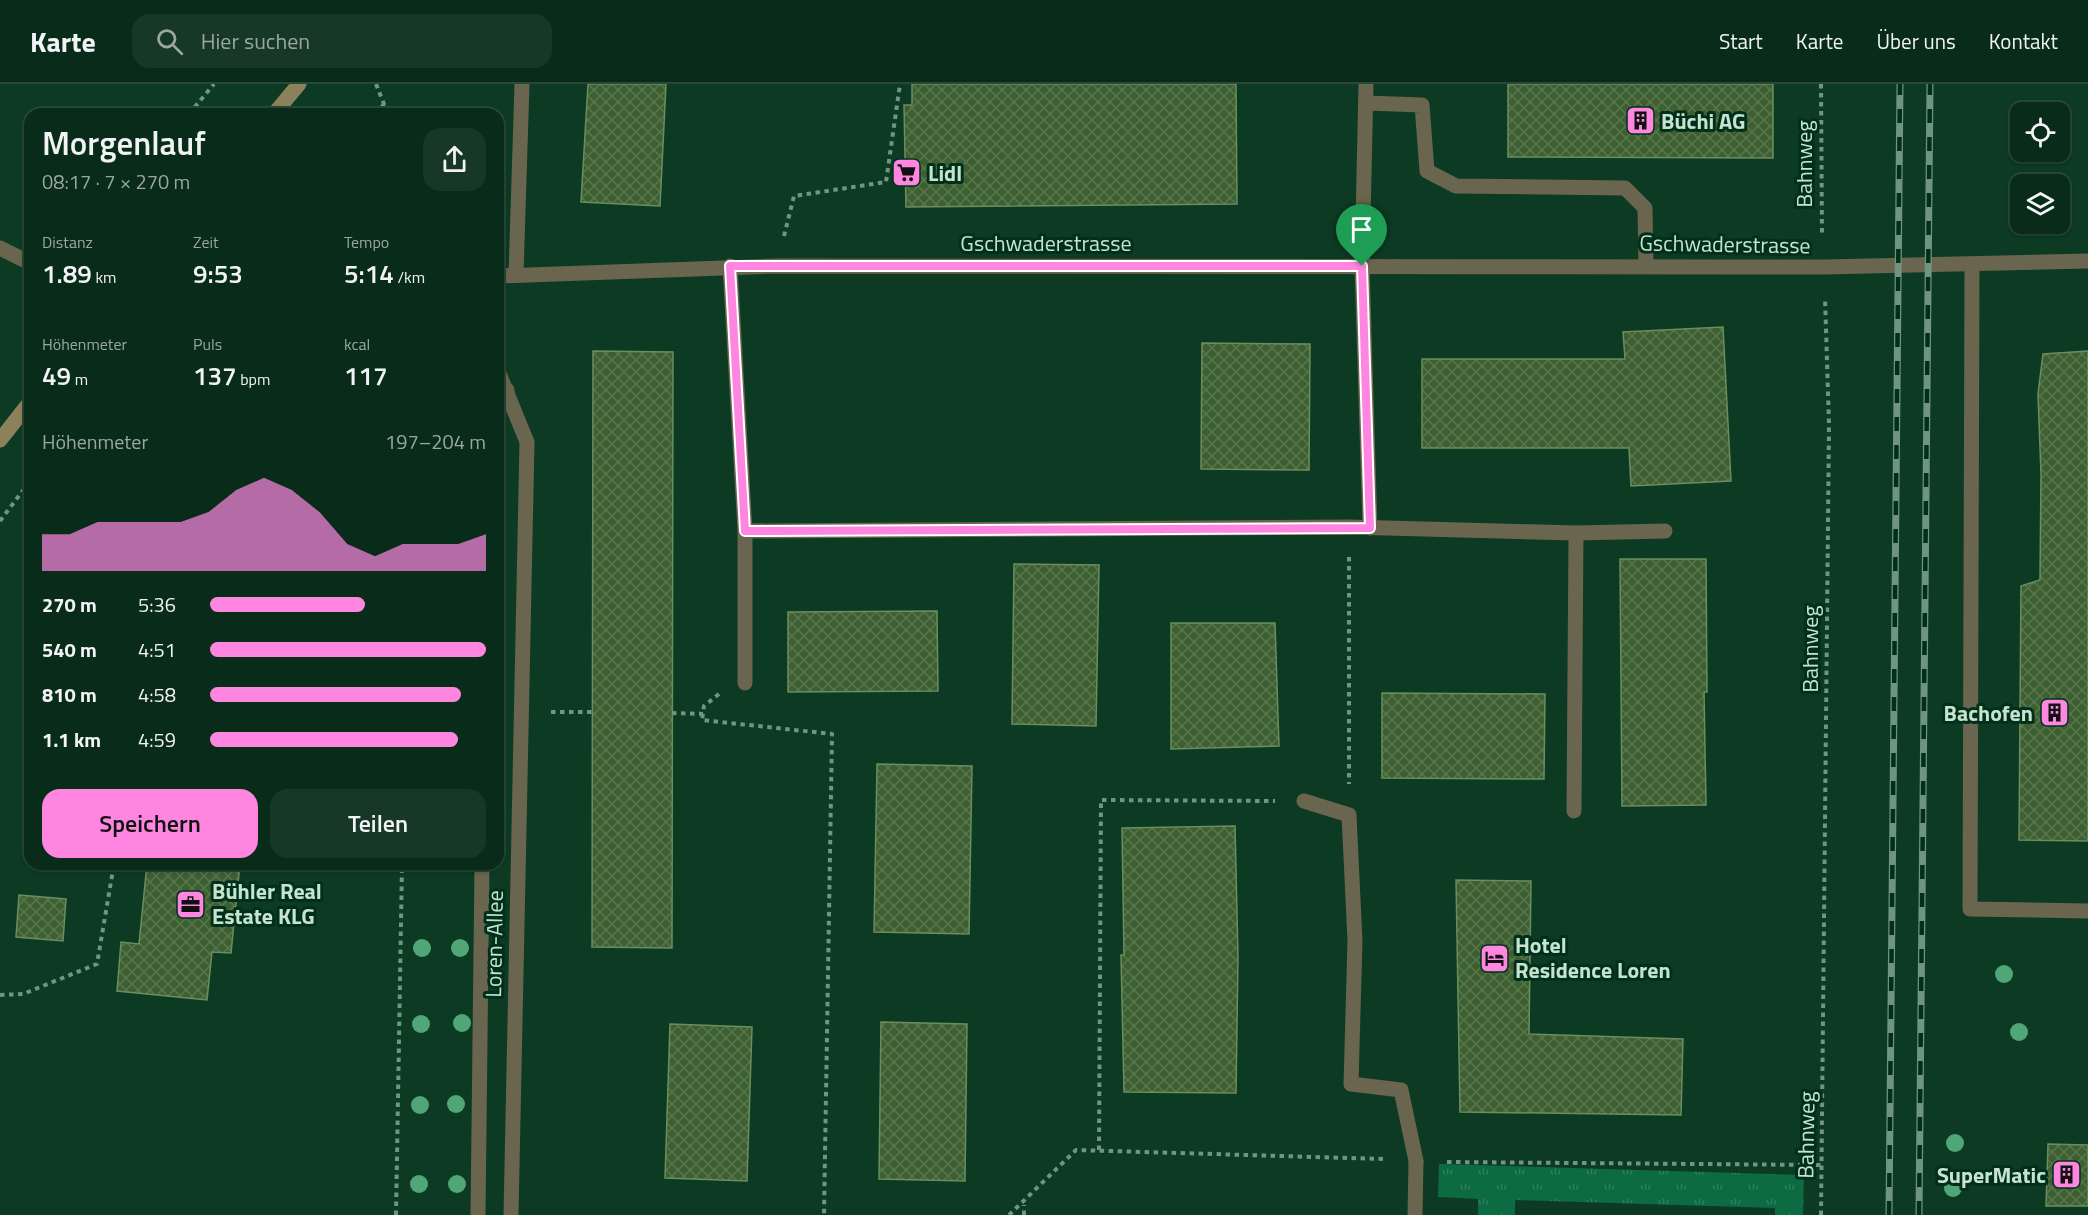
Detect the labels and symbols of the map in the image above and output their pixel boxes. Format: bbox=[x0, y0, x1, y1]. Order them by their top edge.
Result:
place label: Büchi AG bbox=[1661, 104, 1746, 138]
building icon: Büchi AG bbox=[1624, 105, 1656, 137]
street label: Bahnweg bbox=[1787, 120, 1821, 208]
place label: Lidl bbox=[928, 156, 962, 190]
supermarket icon: Lidl bbox=[891, 157, 923, 189]
pin bbox=[1336, 204, 1387, 266]
street label: Gschwaderstrasse bbox=[960, 226, 1132, 260]
street label: Gschwaderstrasse bbox=[1639, 226, 1811, 262]
street label: Bahnweg bbox=[1793, 605, 1827, 693]
place label: Bachofen bbox=[1944, 696, 2033, 730]
building icon: Bachofen bbox=[2038, 697, 2070, 729]
place label: Bühler Real Estate KLG bbox=[212, 874, 322, 933]
office icon: Bühler Real Estate KLG bbox=[175, 888, 207, 920]
street label: Loren-Allee bbox=[476, 890, 512, 998]
place label: Hotel Residence Loren bbox=[1515, 928, 1671, 987]
hotel icon: Hotel Residence Loren bbox=[1478, 942, 1510, 974]
street label: Bahnweg bbox=[1788, 1091, 1824, 1179]
place label: SuperMatic bbox=[1937, 1158, 2046, 1192]
building icon: SuperMatic bbox=[2051, 1159, 2083, 1191]

